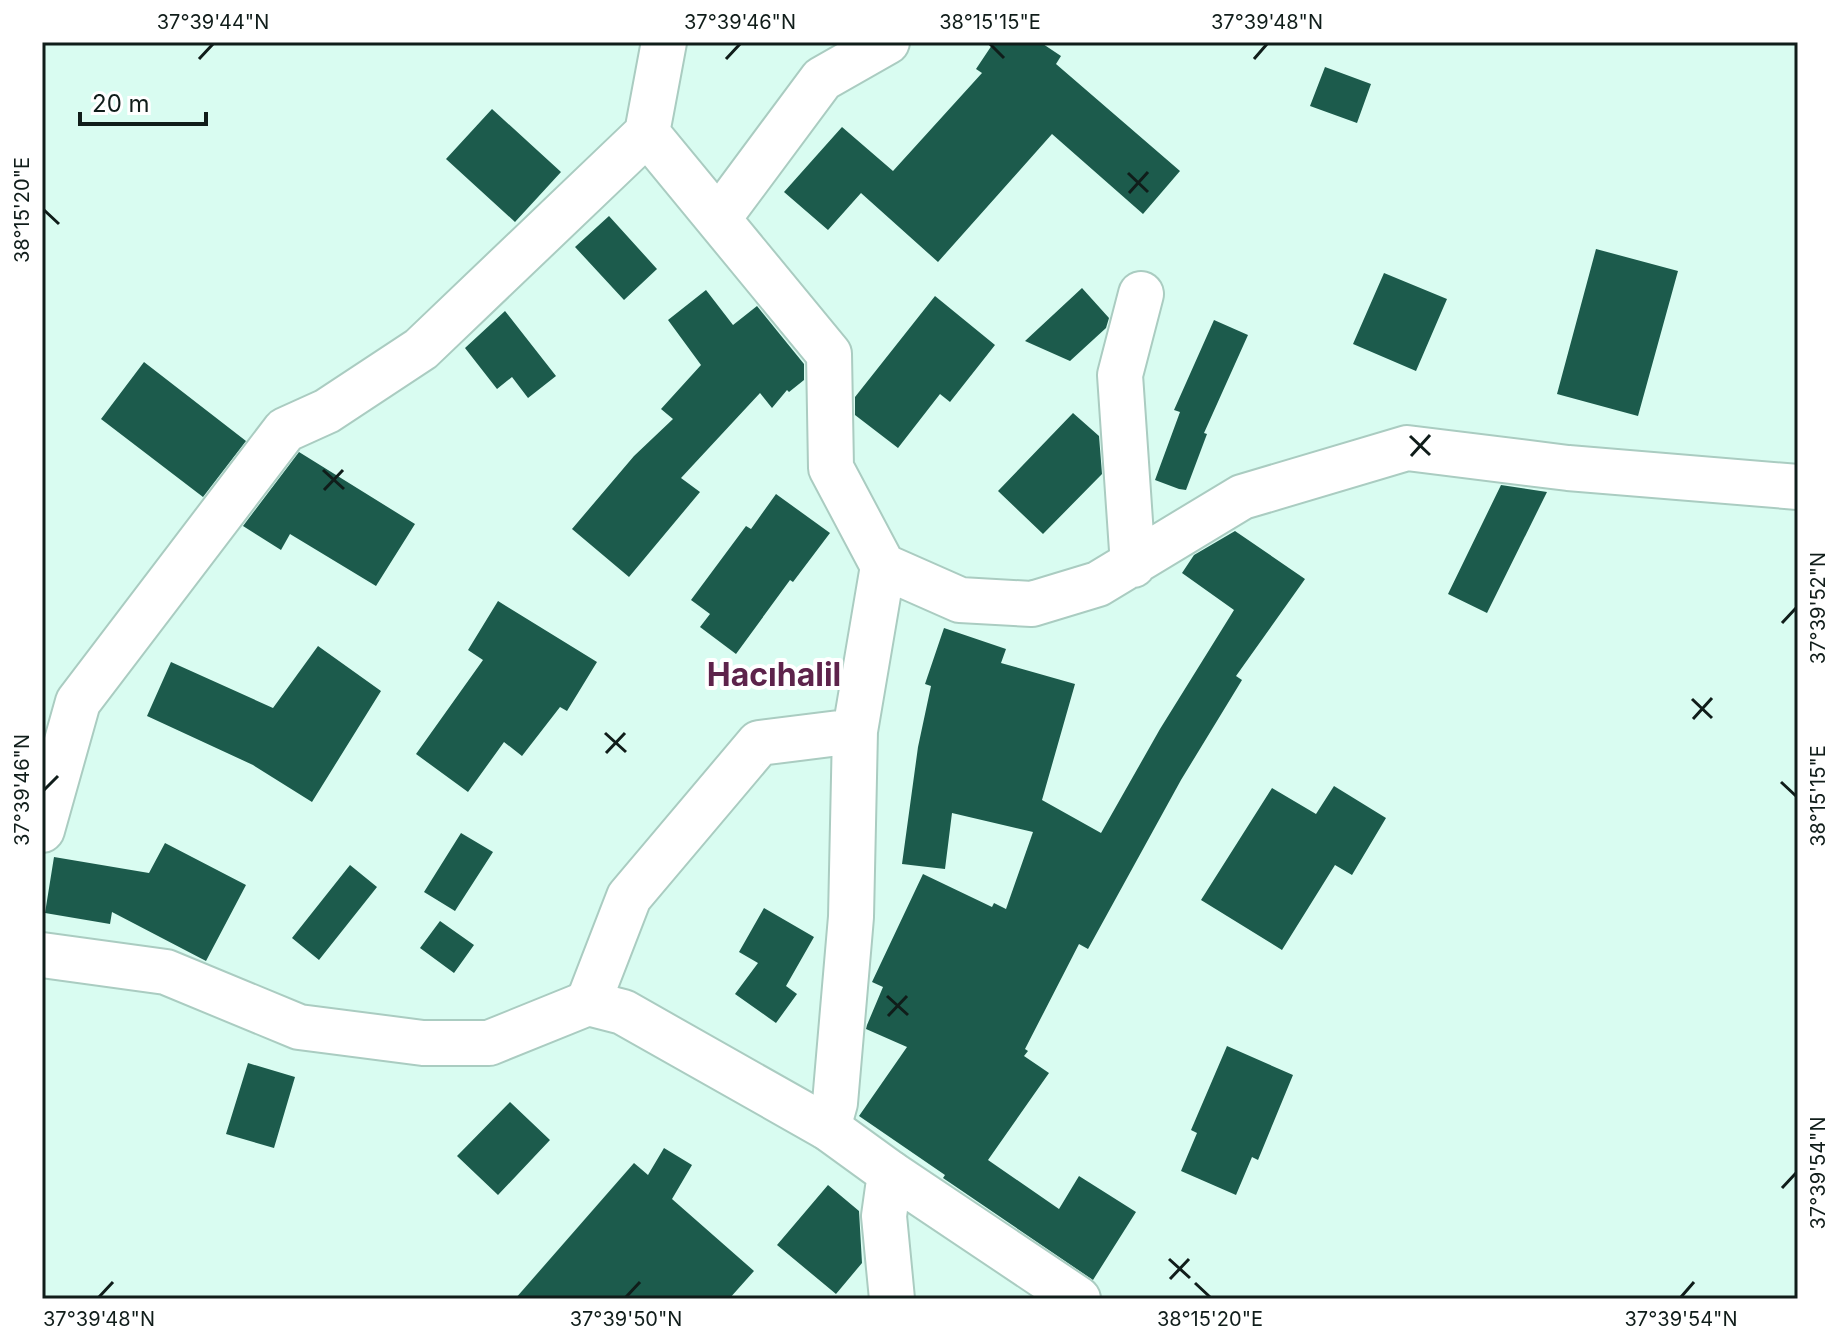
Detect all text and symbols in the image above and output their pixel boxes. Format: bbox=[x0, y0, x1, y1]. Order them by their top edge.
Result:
text: 37°39'44"N bbox=[157, 10, 269, 34]
text: 37°39'46"N bbox=[684, 10, 796, 34]
text: 38°15'15"E bbox=[939, 10, 1041, 34]
text: 37°39'48"N bbox=[1211, 10, 1323, 34]
scale bar bbox=[80, 76, 206, 126]
text: 20 m bbox=[92, 89, 150, 118]
text: 38°15'20"E bbox=[10, 157, 34, 263]
text: 37°39'52"N bbox=[1806, 552, 1830, 664]
district label: Hacıhalil bbox=[707, 655, 841, 694]
text: 37°39'46"N bbox=[10, 734, 34, 846]
text: 38°15'15"E bbox=[1806, 745, 1830, 847]
text: 37°39'54"N bbox=[1806, 1117, 1830, 1230]
text: 37°39'48"N bbox=[43, 1307, 155, 1331]
text: 37°39'50"N bbox=[570, 1307, 682, 1331]
text: 38°15'20"E bbox=[1157, 1307, 1263, 1331]
text: 37°39'54"N bbox=[1625, 1307, 1738, 1331]

